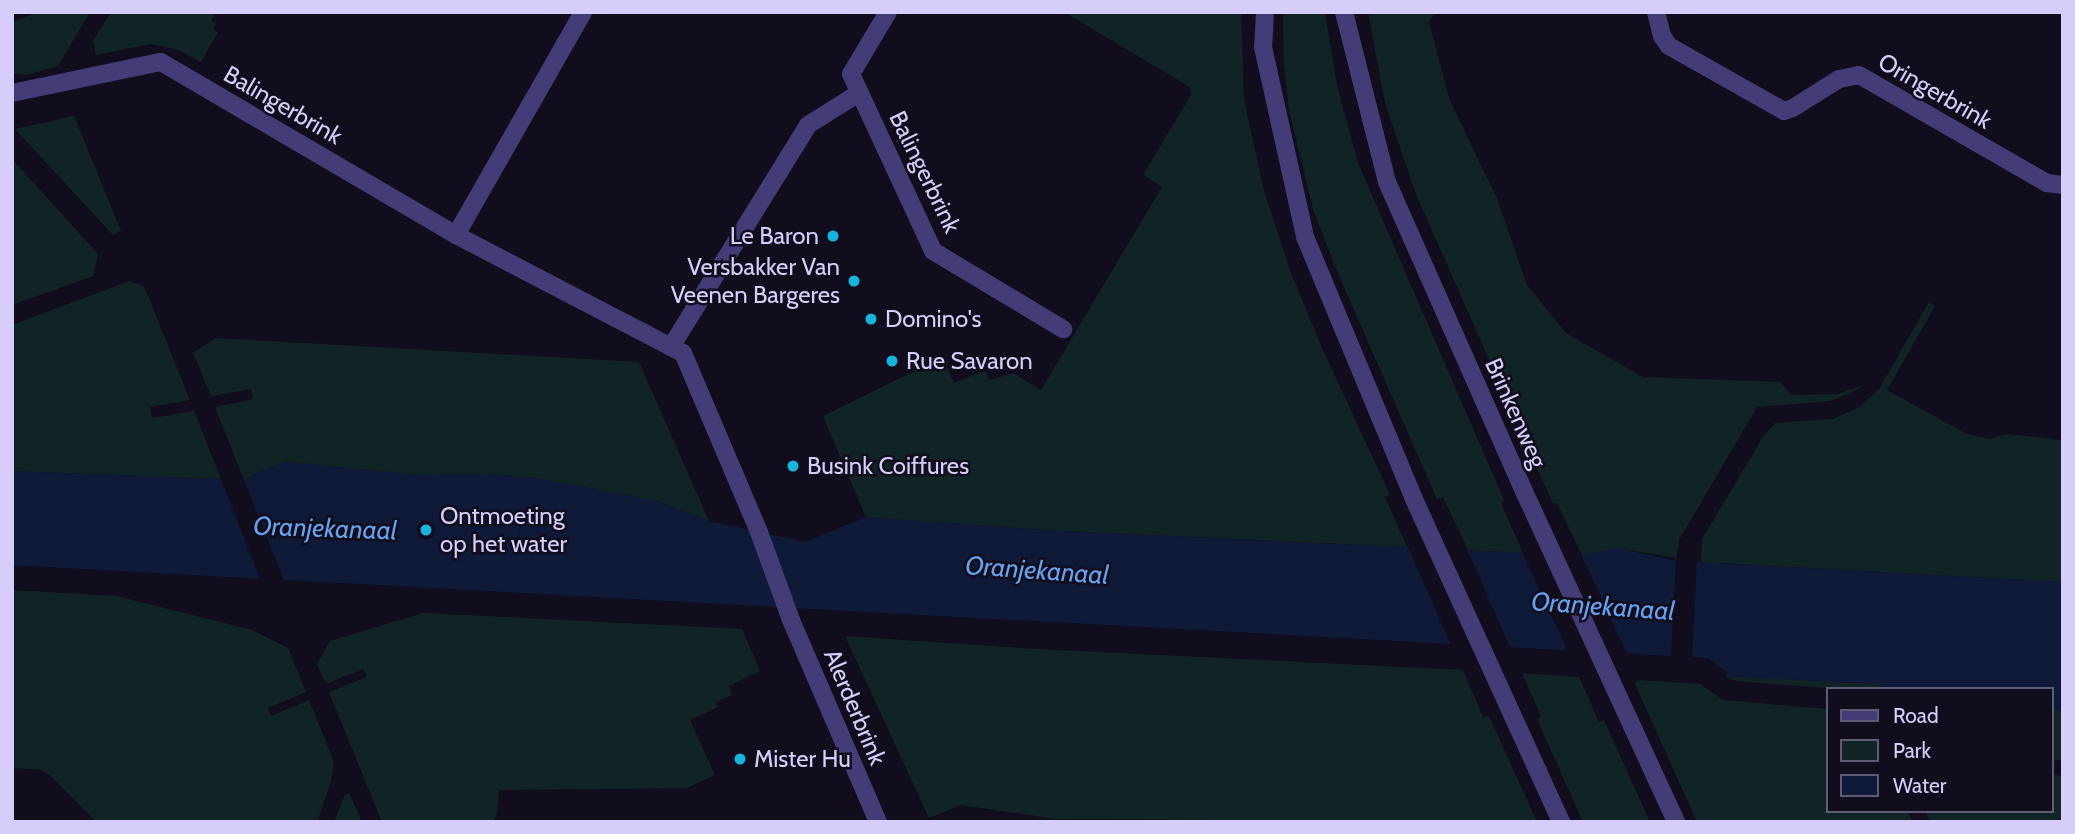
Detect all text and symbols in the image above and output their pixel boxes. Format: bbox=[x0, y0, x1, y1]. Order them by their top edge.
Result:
street label: Oringerbrink bbox=[1873, 47, 1997, 135]
street label: Balingerbrink bbox=[219, 60, 347, 150]
street label: Balingerbrink bbox=[883, 106, 967, 238]
place label: Le Baron bbox=[730, 222, 819, 250]
marker: Le Baron bbox=[825, 228, 841, 244]
place label: Versbakker Van Veenen Bargeres bbox=[671, 253, 840, 309]
marker: Versbakker Van Veenen Bargeres bbox=[846, 273, 862, 289]
place label: Domino's bbox=[885, 305, 982, 333]
marker: Domino's bbox=[863, 311, 879, 327]
place label: Rue Savaron bbox=[906, 347, 1033, 375]
marker: Rue Savaron bbox=[884, 353, 900, 369]
street label: Brinkenweg bbox=[1479, 353, 1553, 473]
place label: Busink Coiffures bbox=[807, 452, 969, 480]
marker: Busink Coiffures bbox=[785, 458, 801, 474]
place label: Ontmoeting op het water bbox=[440, 502, 567, 558]
water label: Oranjekanaal bbox=[253, 511, 397, 547]
marker: Ontmoeting op het water bbox=[418, 522, 434, 538]
water label: Oranjekanaal bbox=[964, 550, 1110, 592]
water label: Oranjekanaal bbox=[1530, 586, 1676, 628]
street label: Alerderbrink bbox=[818, 645, 892, 769]
legend bbox=[1826, 687, 2054, 813]
text: Road bbox=[1893, 703, 1939, 728]
text: Park bbox=[1893, 738, 1931, 763]
place label: Mister Hu bbox=[754, 745, 851, 773]
marker: Mister Hu bbox=[732, 751, 748, 767]
text: Water bbox=[1893, 773, 1946, 798]

